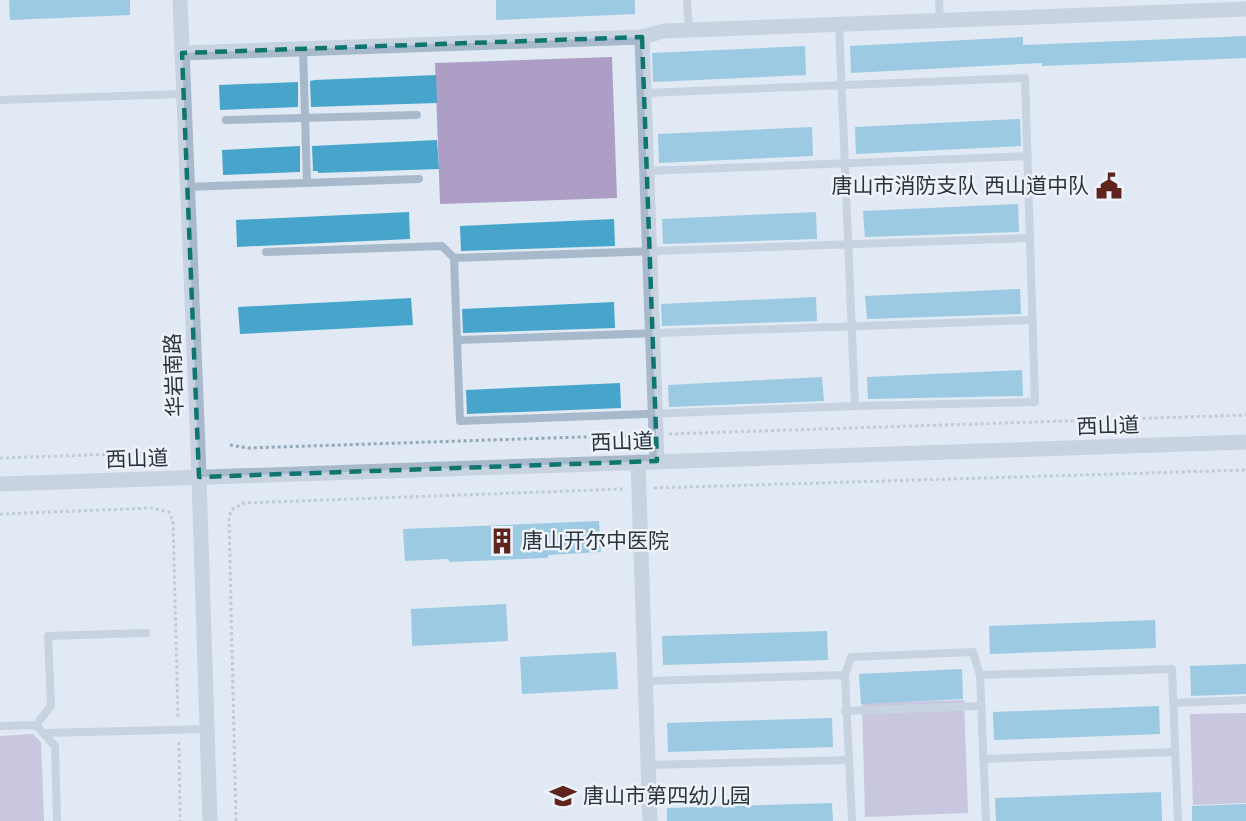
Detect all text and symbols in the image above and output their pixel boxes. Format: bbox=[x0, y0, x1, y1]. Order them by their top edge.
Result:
public building icon: 唐山市消防支队 西山道中队 bbox=[1094, 171, 1124, 201]
place label: 唐山市消防支队 西山道中队 bbox=[831, 172, 1089, 200]
street label: 华岩南路 bbox=[159, 333, 189, 417]
street label: 西山道 bbox=[1076, 411, 1140, 441]
street label: 西山道 bbox=[590, 427, 654, 457]
street label: 西山道 bbox=[105, 444, 169, 474]
building icon: 唐山开尔中医院 bbox=[487, 526, 517, 556]
place label: 唐山开尔中医院 bbox=[522, 527, 669, 555]
school or university icon: 唐山市第四幼儿园 bbox=[548, 781, 578, 811]
place label: 唐山市第四幼儿园 bbox=[583, 782, 751, 810]

